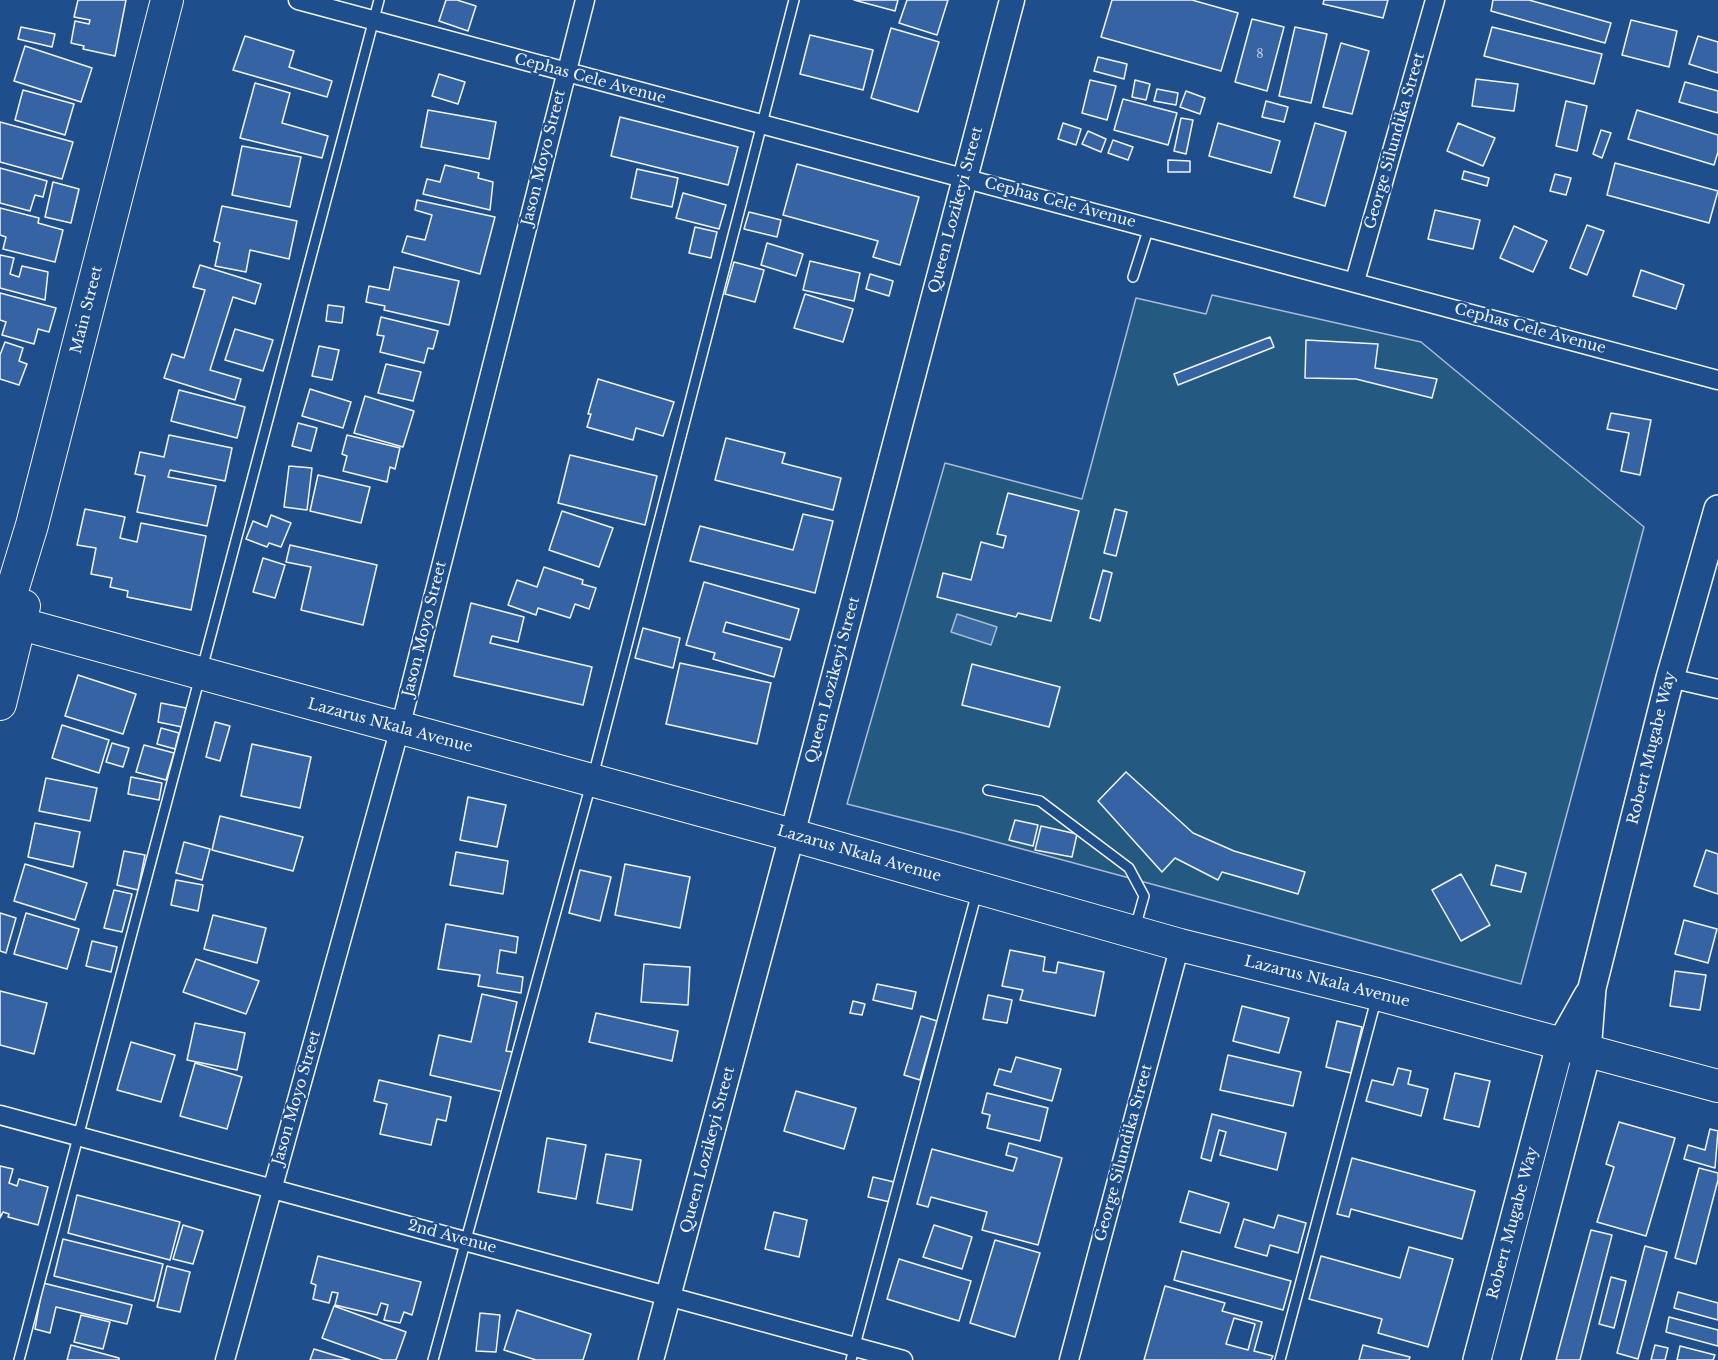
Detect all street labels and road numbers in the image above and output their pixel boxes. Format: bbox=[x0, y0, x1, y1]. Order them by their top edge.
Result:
street label: Cephas Cele Avenue bbox=[512, 50, 668, 108]
street label: George Silundika Street bbox=[1361, 51, 1429, 231]
street label: Jason Moyo Street bbox=[518, 88, 570, 228]
street label: Queen Lozikeyi Street bbox=[925, 125, 987, 295]
street label: Cephas Cele Avenue bbox=[982, 174, 1138, 232]
street label: Main Street bbox=[67, 264, 107, 356]
street label: Cephas Cele Avenue bbox=[1452, 300, 1608, 358]
street label: Jason Moyo Street bbox=[399, 559, 451, 699]
street label: Queen Lozikeyi Street bbox=[802, 595, 864, 765]
street label: Robert Mugabe Way bbox=[1624, 670, 1680, 826]
street label: Lazarus Nkala Avenue bbox=[306, 695, 474, 757]
street label: Lazarus Nkala Avenue bbox=[775, 822, 943, 886]
street label: Lazarus Nkala Avenue bbox=[1242, 953, 1412, 1011]
street label: Jason Moyo Street bbox=[269, 1029, 325, 1167]
street label: George Silundika Street bbox=[1092, 1062, 1156, 1244]
street label: Queen Lozikeyi Street bbox=[677, 1065, 739, 1235]
street label: Robert Mugabe Way bbox=[1484, 1145, 1542, 1301]
street label: 2nd Avenue bbox=[406, 1217, 498, 1257]

